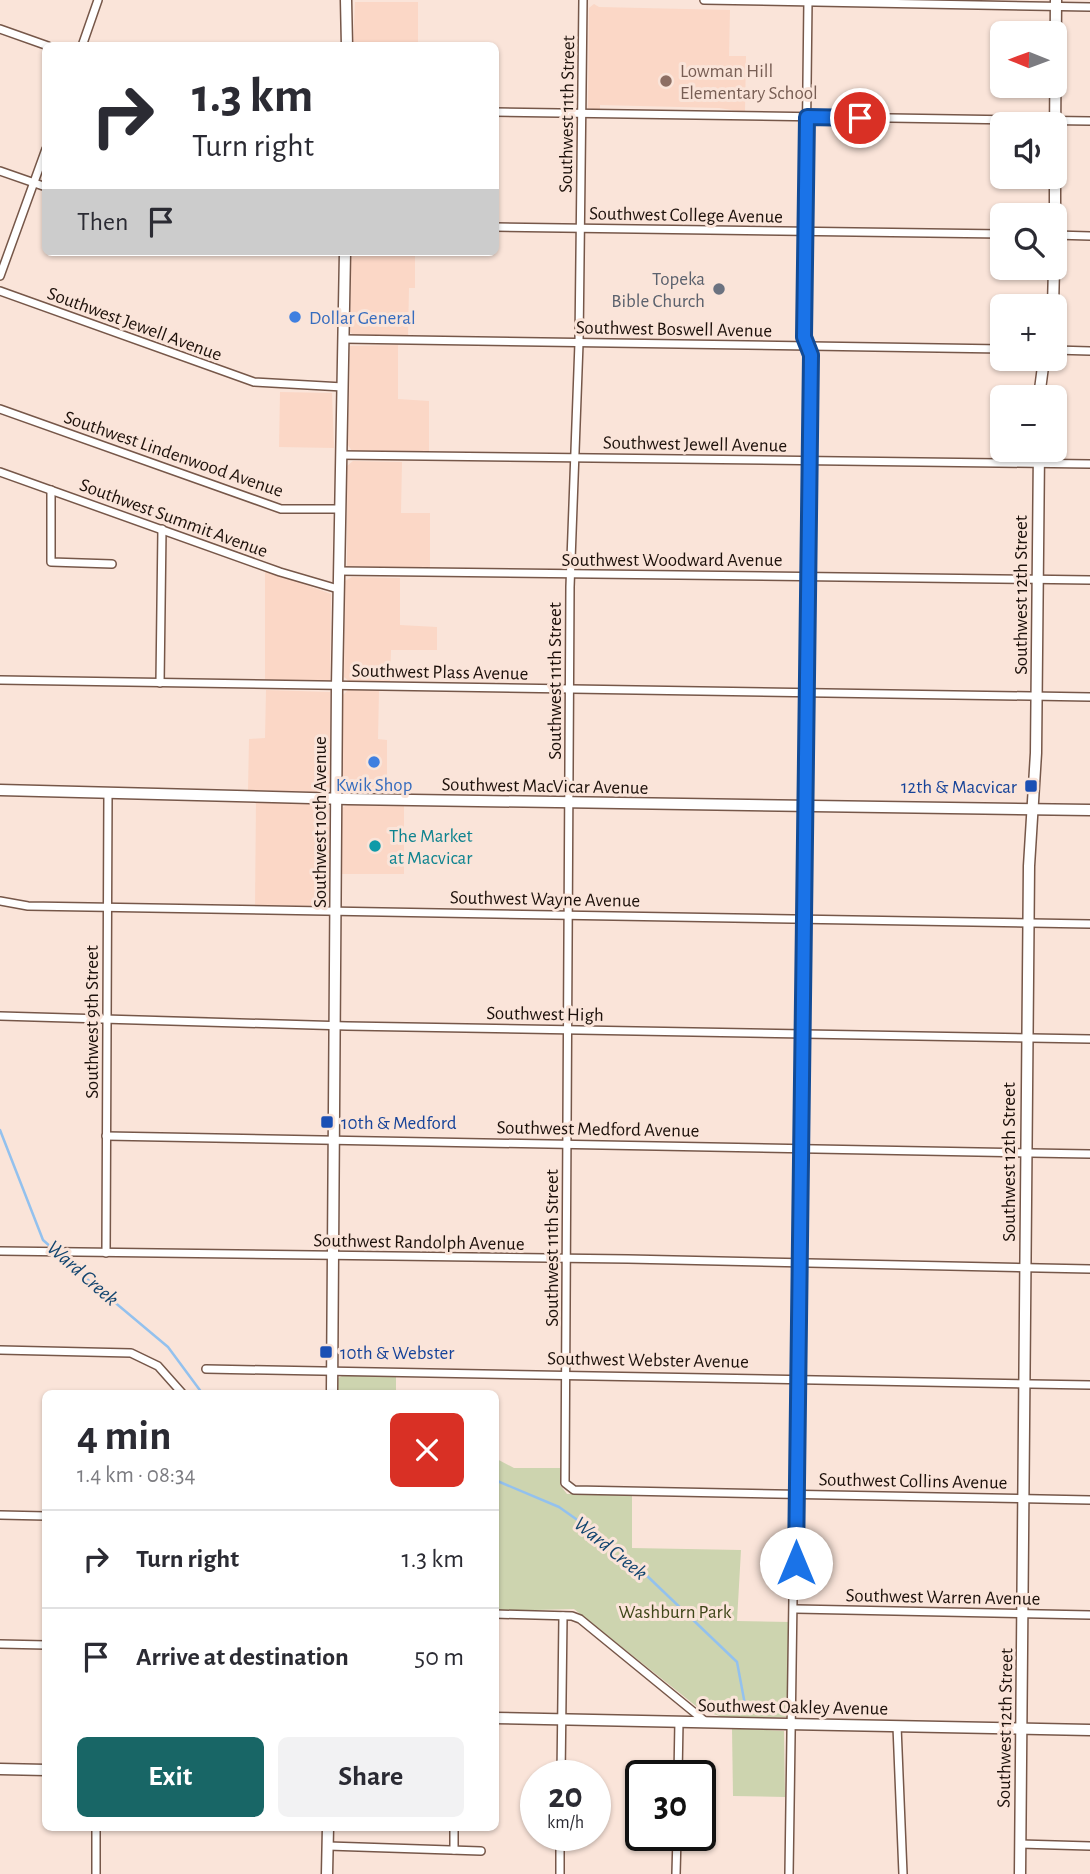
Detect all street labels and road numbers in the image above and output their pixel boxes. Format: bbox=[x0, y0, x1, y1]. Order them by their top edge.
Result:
street label: Southwest 11th Street bbox=[557, 35, 578, 193]
street label: Southwest College Avenue bbox=[589, 204, 783, 227]
street label: Southwest Jewell Avenue bbox=[45, 284, 224, 365]
street label: Southwest Boswell Avenue bbox=[576, 318, 772, 341]
street label: Southwest Lindenwood Avenue bbox=[61, 408, 286, 501]
street label: Southwest Jewell Avenue bbox=[603, 433, 787, 456]
street label: Southwest Summit Avenue bbox=[77, 476, 270, 561]
street label: Southwest 12th Street bbox=[1012, 515, 1031, 675]
street label: Southwest Woodward Avenue bbox=[562, 551, 782, 570]
street label: Southwest 11th Street bbox=[546, 602, 565, 760]
street label: Southwest Plass Avenue bbox=[351, 661, 528, 684]
street label: Southwest 10th Avenue bbox=[311, 736, 330, 908]
street label: Southwest MacVicar Avenue bbox=[441, 775, 649, 798]
street label: Southwest Wayne Avenue bbox=[450, 888, 640, 911]
street label: Southwest 9th Street bbox=[83, 945, 102, 1099]
street label: Southwest High bbox=[486, 1004, 604, 1025]
street label: Southwest 12th Street bbox=[1000, 1082, 1019, 1242]
street label: Southwest Medford Avenue bbox=[496, 1118, 700, 1141]
street label: Southwest 11th Street bbox=[543, 1169, 562, 1327]
street label: Southwest Randolph Avenue bbox=[313, 1231, 525, 1254]
street label: Southwest Webster Avenue bbox=[547, 1349, 749, 1372]
street label: Southwest Collins Avenue bbox=[818, 1470, 1008, 1493]
street label: Southwest Warren Avenue bbox=[846, 1586, 1040, 1609]
street label: Southwest 12th Street bbox=[995, 1648, 1016, 1808]
street label: Southwest Oakley Avenue bbox=[698, 1696, 888, 1719]

